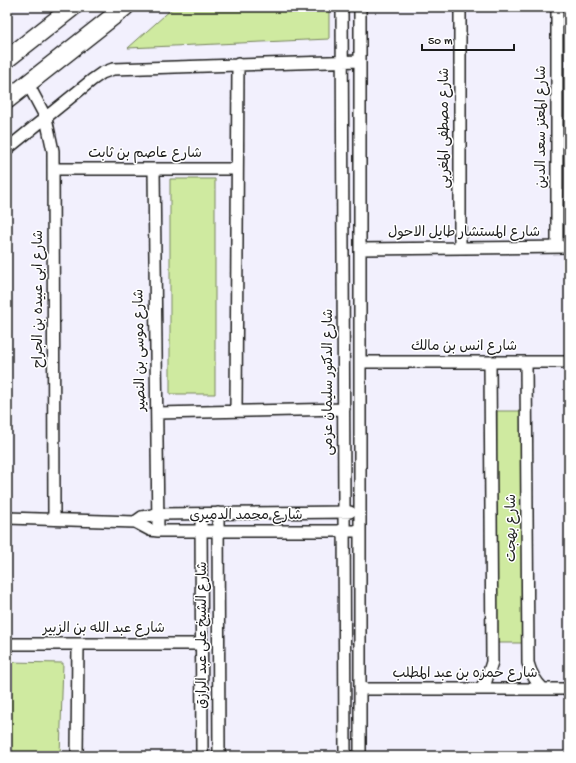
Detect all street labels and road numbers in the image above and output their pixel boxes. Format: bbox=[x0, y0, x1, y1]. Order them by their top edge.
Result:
street label: شارع المعتز سعد الدين bbox=[534, 65, 551, 189]
street label: شارع مصطفى المغربى bbox=[437, 68, 454, 188]
street label: شارع عاصم بن ثابت bbox=[88, 146, 202, 163]
street label: شارع المستشار طايل الاحول bbox=[388, 225, 540, 242]
street label: شارع ابى عبيده بن الجراح bbox=[31, 230, 48, 368]
street label: شارع موسى بن النصير bbox=[131, 289, 151, 412]
street label: شارع الدكتور سليمان عزمى bbox=[321, 309, 338, 455]
street label: شارع انس بن مالك bbox=[411, 339, 517, 356]
street label: شارع بهجت bbox=[504, 494, 521, 562]
street label: شارع محمد الدميرى bbox=[189, 508, 303, 525]
street label: شارع الشيخ على عبد الرازق bbox=[195, 561, 212, 709]
street label: شارع عبد الله بن الزبير bbox=[42, 621, 165, 638]
street label: شارع حمزه بن عبد المطلب bbox=[392, 666, 538, 683]

